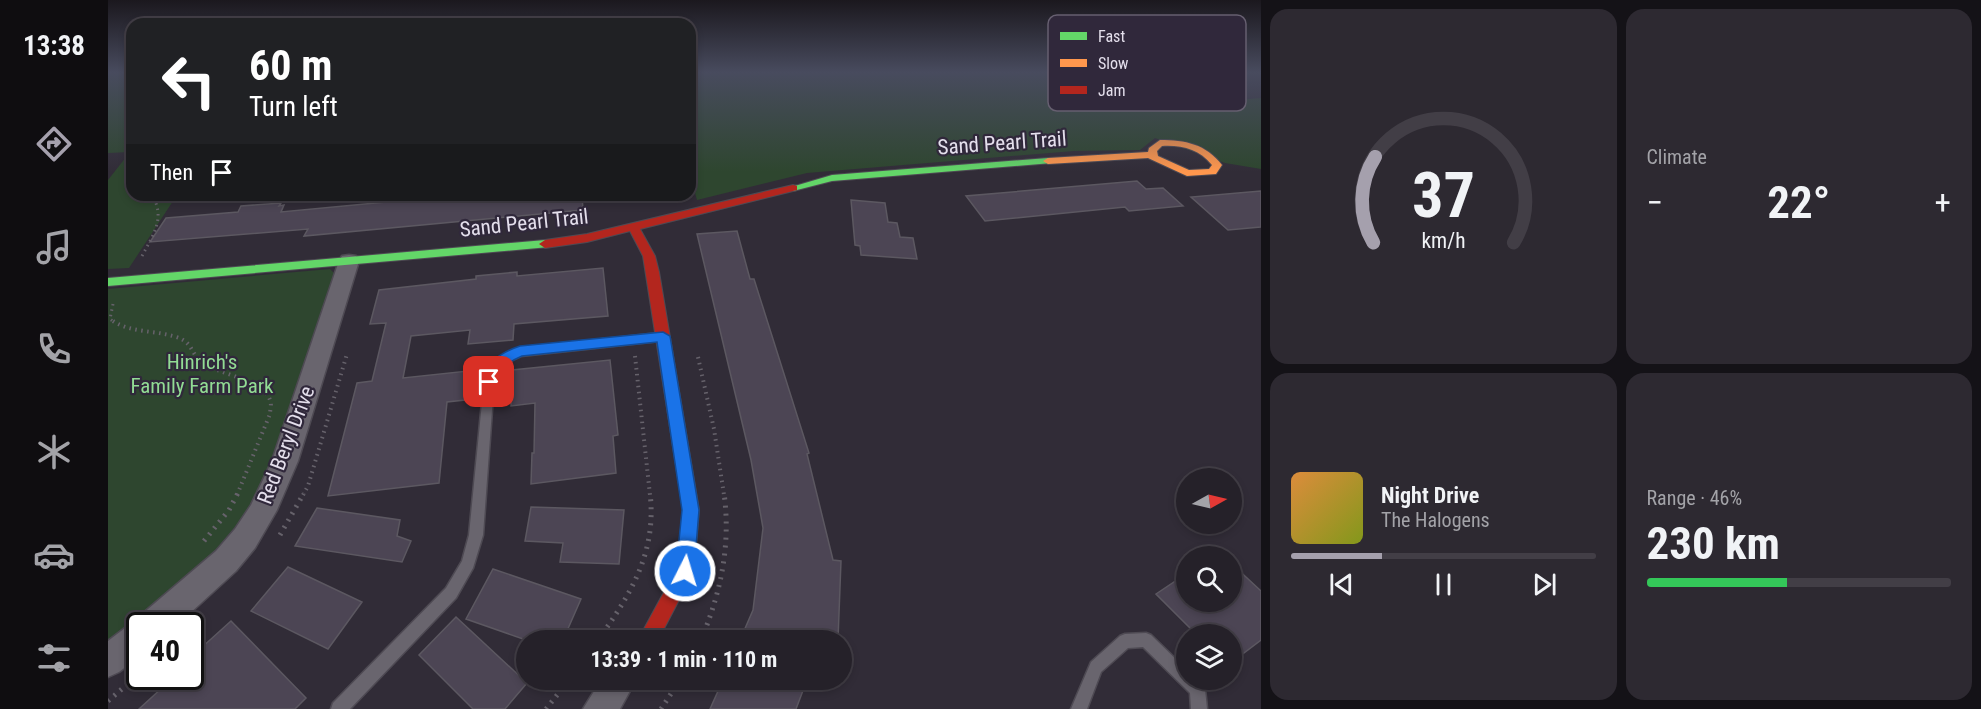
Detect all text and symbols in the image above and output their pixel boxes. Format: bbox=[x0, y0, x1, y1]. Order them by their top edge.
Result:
legend bbox=[1048, 15, 1246, 111]
text: Fast bbox=[1098, 27, 1125, 46]
text: 13:38 bbox=[23, 30, 85, 62]
text: 60 m bbox=[249, 41, 332, 90]
icon: left bbox=[150, 42, 228, 120]
text: Slow bbox=[1098, 54, 1128, 73]
text: Jam bbox=[1098, 81, 1125, 100]
text: Turn left bbox=[249, 91, 338, 123]
icon: directions bbox=[33, 123, 75, 165]
street label: Sand Pearl Trail bbox=[937, 127, 1067, 159]
text: Climate bbox=[1647, 145, 1707, 169]
icon: arrive bbox=[205, 156, 238, 189]
text: 37 bbox=[1412, 159, 1475, 232]
text: Then bbox=[150, 160, 193, 185]
text: 22° bbox=[1767, 176, 1830, 229]
text: − bbox=[1647, 183, 1663, 222]
text: + bbox=[1935, 183, 1951, 222]
street label: Sand Pearl Trail bbox=[458, 204, 590, 242]
icon: music bbox=[33, 226, 75, 268]
text: km/h bbox=[1421, 229, 1465, 254]
icon: phone bbox=[33, 328, 75, 370]
park label: Hinrich's Family Farm Park bbox=[130, 350, 274, 398]
pin bbox=[463, 356, 514, 407]
icon: arrive bbox=[472, 365, 505, 398]
street label: Red Beryl Drive bbox=[253, 382, 320, 507]
icon: climate bbox=[33, 431, 75, 473]
north arrow bbox=[1176, 468, 1242, 534]
map controls bbox=[1176, 468, 1242, 690]
text: Night Drive bbox=[1381, 483, 1479, 508]
text: Range · 46% bbox=[1647, 486, 1742, 510]
text: The Halogens bbox=[1381, 508, 1490, 532]
text: 230 km bbox=[1647, 517, 1780, 570]
icon: car bbox=[33, 534, 75, 576]
position arrow bbox=[653, 539, 717, 603]
button: search bbox=[1176, 546, 1242, 612]
icon: previous bbox=[1325, 568, 1358, 601]
icon: pause bbox=[1427, 568, 1460, 601]
icon: next bbox=[1528, 568, 1561, 601]
speed limit sign: 40 bbox=[126, 612, 204, 690]
button: layers bbox=[1176, 624, 1242, 690]
icon: filters bbox=[33, 637, 75, 679]
text: 13:39 · 1 min · 110 m bbox=[591, 647, 777, 672]

